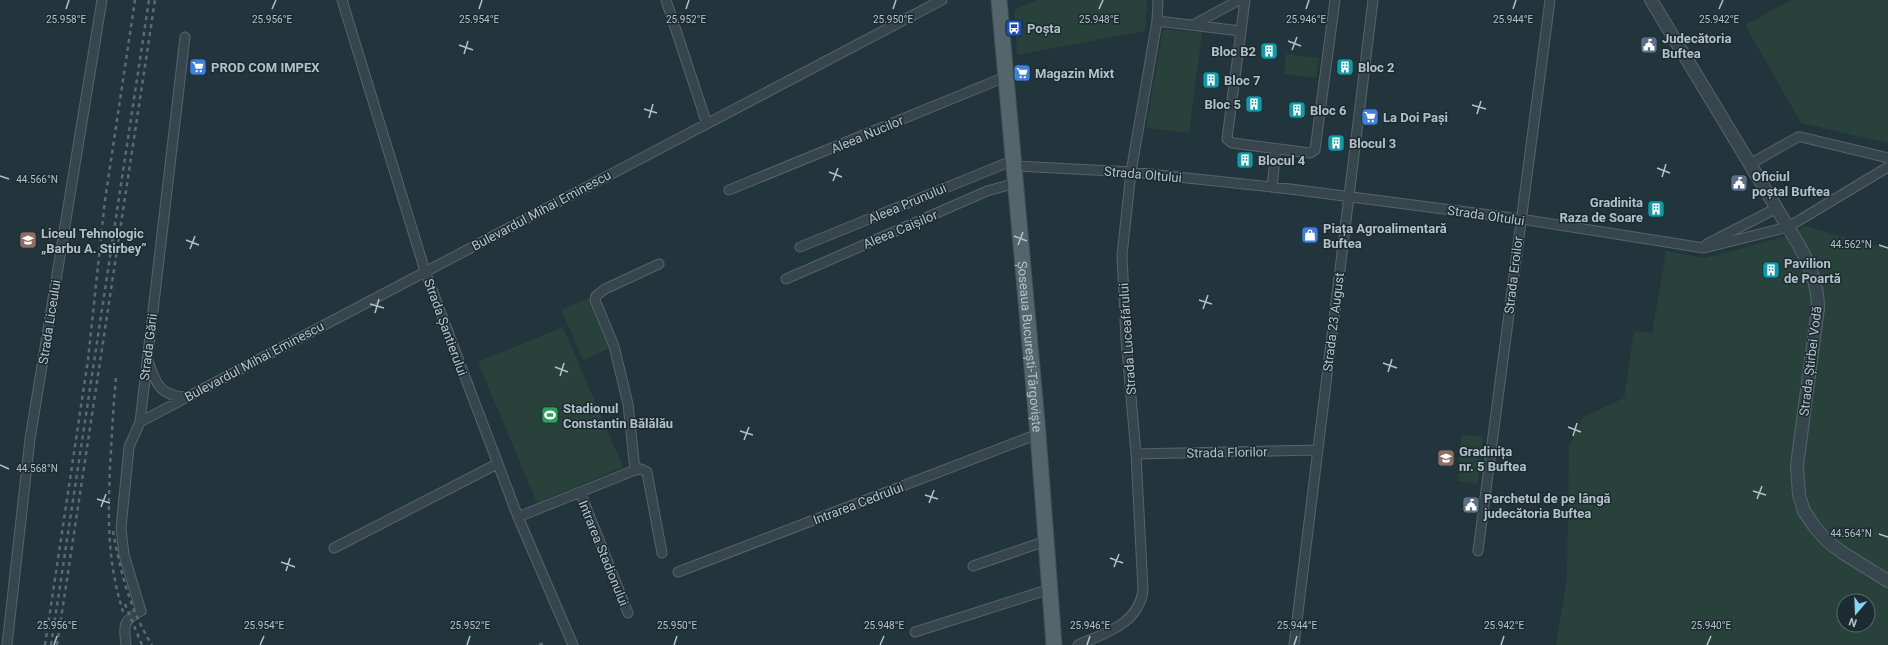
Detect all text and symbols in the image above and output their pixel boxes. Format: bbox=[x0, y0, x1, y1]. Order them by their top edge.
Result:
text: 25.958°E bbox=[46, 14, 86, 25]
text: 25.956°E bbox=[252, 14, 292, 25]
text: 25.954°E bbox=[459, 14, 499, 25]
text: 25.952°E bbox=[666, 14, 706, 25]
text: 25.950°E bbox=[873, 14, 913, 25]
text: 25.948°E bbox=[1079, 14, 1119, 25]
text: 25.946°E bbox=[1286, 14, 1326, 25]
text: 25.944°E bbox=[1493, 14, 1533, 25]
text: 25.942°E bbox=[1699, 14, 1739, 25]
bus stop icon: Poșta bbox=[1004, 18, 1024, 38]
place label: Poșta bbox=[1027, 21, 1061, 37]
place label: Judecătoria Buftea bbox=[1662, 31, 1731, 61]
public building icon: Judecătoria Buftea bbox=[1639, 35, 1659, 55]
building icon: Bloc B2 bbox=[1259, 41, 1279, 61]
place label: Bloc B2 bbox=[1211, 44, 1256, 59]
supermarket icon: PROD COM IMPEX bbox=[188, 57, 208, 77]
building icon: Bloc 2 bbox=[1335, 57, 1355, 77]
place label: PROD COM IMPEX bbox=[211, 60, 320, 75]
place label: Bloc 2 bbox=[1358, 60, 1395, 75]
supermarket icon: Magazin Mixt bbox=[1012, 63, 1032, 83]
place label: Magazin Mixt bbox=[1035, 66, 1115, 81]
building icon: Bloc 7 bbox=[1201, 70, 1221, 90]
place label: Bloc 7 bbox=[1224, 73, 1261, 88]
building icon: Bloc 5 bbox=[1244, 94, 1264, 114]
place label: Bloc 5 bbox=[1204, 97, 1241, 112]
building icon: Bloc 6 bbox=[1287, 100, 1307, 120]
place label: Bloc 6 bbox=[1310, 103, 1347, 118]
supermarket icon: La Doi Pași bbox=[1360, 107, 1380, 127]
place label: La Doi Pași bbox=[1383, 110, 1448, 126]
street label: Aleea Nucilor bbox=[829, 112, 906, 156]
building icon: Blocul 3 bbox=[1326, 133, 1346, 153]
place label: Blocul 3 bbox=[1349, 136, 1396, 151]
building icon: Blocul 4 bbox=[1235, 150, 1255, 170]
place label: Blocul 4 bbox=[1258, 153, 1306, 168]
street label: Strada Oltului bbox=[1104, 164, 1182, 185]
street label: Bulevardul Mihai Eminescu bbox=[469, 167, 613, 254]
place label: Oficiul poștal Buftea bbox=[1752, 169, 1830, 200]
public building icon: Oficiul poștal Buftea bbox=[1729, 173, 1749, 193]
text: 44.566°N bbox=[16, 174, 58, 185]
street label: Aleea Prunului bbox=[866, 180, 948, 227]
place label: Gradinita Raza de Soare bbox=[1559, 195, 1643, 225]
building icon: Gradinita Raza de Soare bbox=[1646, 199, 1666, 219]
street label: Strada Oltului bbox=[1446, 203, 1526, 228]
street label: Aleea Caișilor bbox=[861, 207, 941, 253]
place label: Piața Agroalimentară Buftea bbox=[1323, 221, 1447, 251]
shop icon: Piața Agroalimentară Buftea bbox=[1300, 225, 1320, 245]
place label: Liceul Tehnologic „Barbu A. Stirbey” bbox=[41, 226, 147, 256]
school or university icon: Liceul Tehnologic „Barbu A. Stirbey” bbox=[18, 230, 38, 250]
street label: Strada Eroilor bbox=[1501, 235, 1526, 315]
text: 44.562°N bbox=[1830, 239, 1872, 250]
place label: Pavilion de Poartă bbox=[1784, 256, 1841, 286]
street label: Șoseaua București-Târgoviște bbox=[1013, 260, 1045, 433]
building icon: Pavilion de Poartă bbox=[1761, 260, 1781, 280]
street label: Strada 23 August bbox=[1320, 272, 1347, 372]
street label: Strada Șantierului bbox=[420, 277, 470, 378]
street label: Strada Liceului bbox=[35, 279, 64, 365]
street label: Strada Luceafărului bbox=[1116, 283, 1139, 395]
street label: Strada Știrbei Vodă bbox=[1796, 305, 1826, 417]
street label: Strada Gării bbox=[137, 313, 160, 381]
street label: Bulevardul Mihai Eminescu bbox=[182, 318, 326, 405]
place label: Stadionul Constantin Bălălău bbox=[563, 401, 673, 431]
sports icon: Stadionul Constantin Bălălău bbox=[540, 405, 560, 425]
street label: Strada Florilor bbox=[1186, 444, 1268, 461]
place label: Gradinița nr. 5 Buftea bbox=[1459, 444, 1526, 474]
school or university icon: Gradinița nr. 5 Buftea bbox=[1436, 448, 1456, 468]
text: 44.568°N bbox=[16, 463, 58, 474]
street label: Intrarea Cedrului bbox=[811, 479, 905, 528]
place label: Parchetul de pe lângă judecătoria Buftea bbox=[1483, 491, 1611, 521]
public building icon: Parchetul de pe lângă judecătoria Buftea bbox=[1461, 495, 1481, 515]
street label: Intrarea Stadionului bbox=[576, 498, 632, 608]
text: 44.564°N bbox=[1830, 528, 1872, 539]
north arrow bbox=[1836, 593, 1876, 633]
text: N bbox=[1847, 614, 1859, 629]
text: 25.956°E bbox=[37, 620, 77, 631]
text: 25.954°E bbox=[244, 620, 284, 631]
text: 25.952°E bbox=[450, 620, 490, 631]
text: 25.950°E bbox=[657, 620, 697, 631]
text: 25.948°E bbox=[864, 620, 904, 631]
text: 25.946°E bbox=[1070, 620, 1110, 631]
text: 25.944°E bbox=[1277, 620, 1317, 631]
text: 25.942°E bbox=[1484, 620, 1524, 631]
text: 25.940°E bbox=[1691, 620, 1731, 631]

